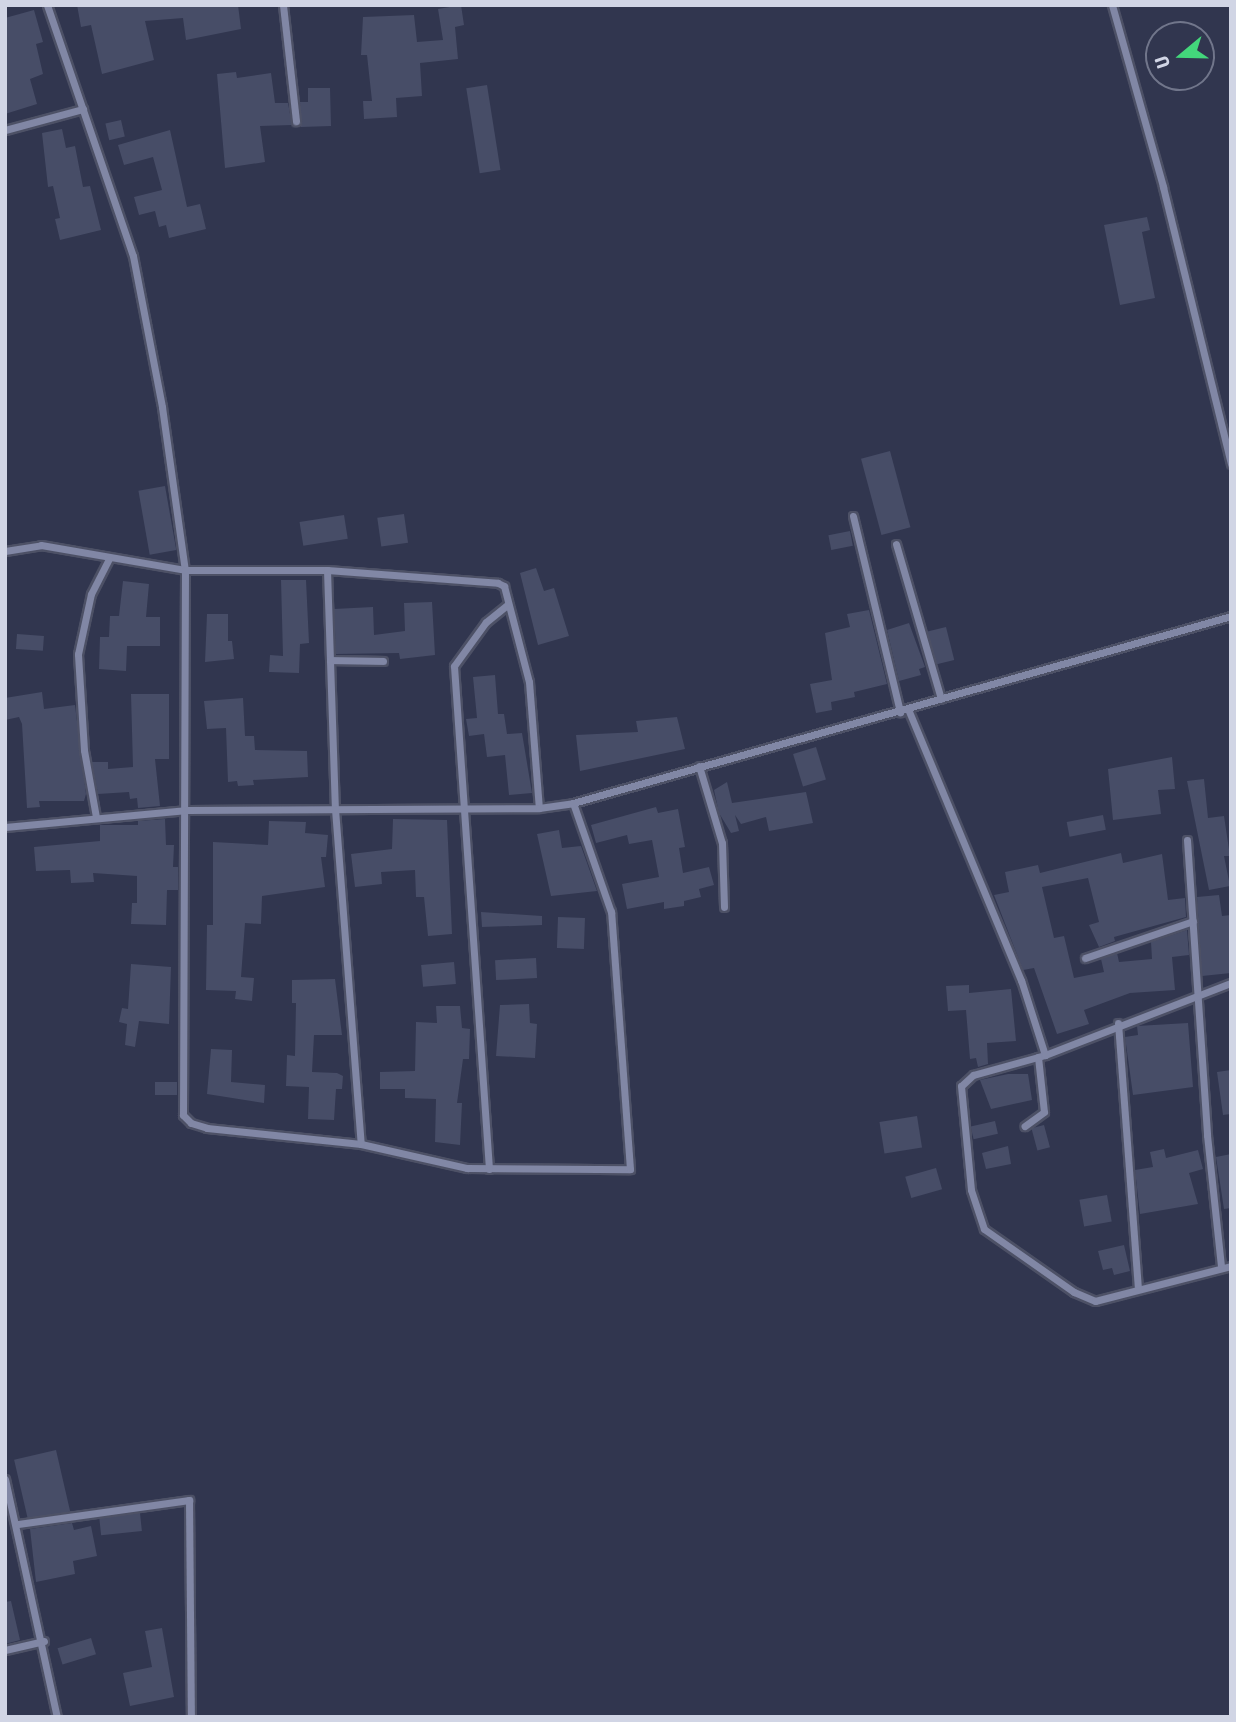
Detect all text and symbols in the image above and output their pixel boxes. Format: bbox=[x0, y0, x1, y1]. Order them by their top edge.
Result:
north arrow bbox=[1145, 21, 1215, 91]
text: U bbox=[1150, 53, 1174, 71]

